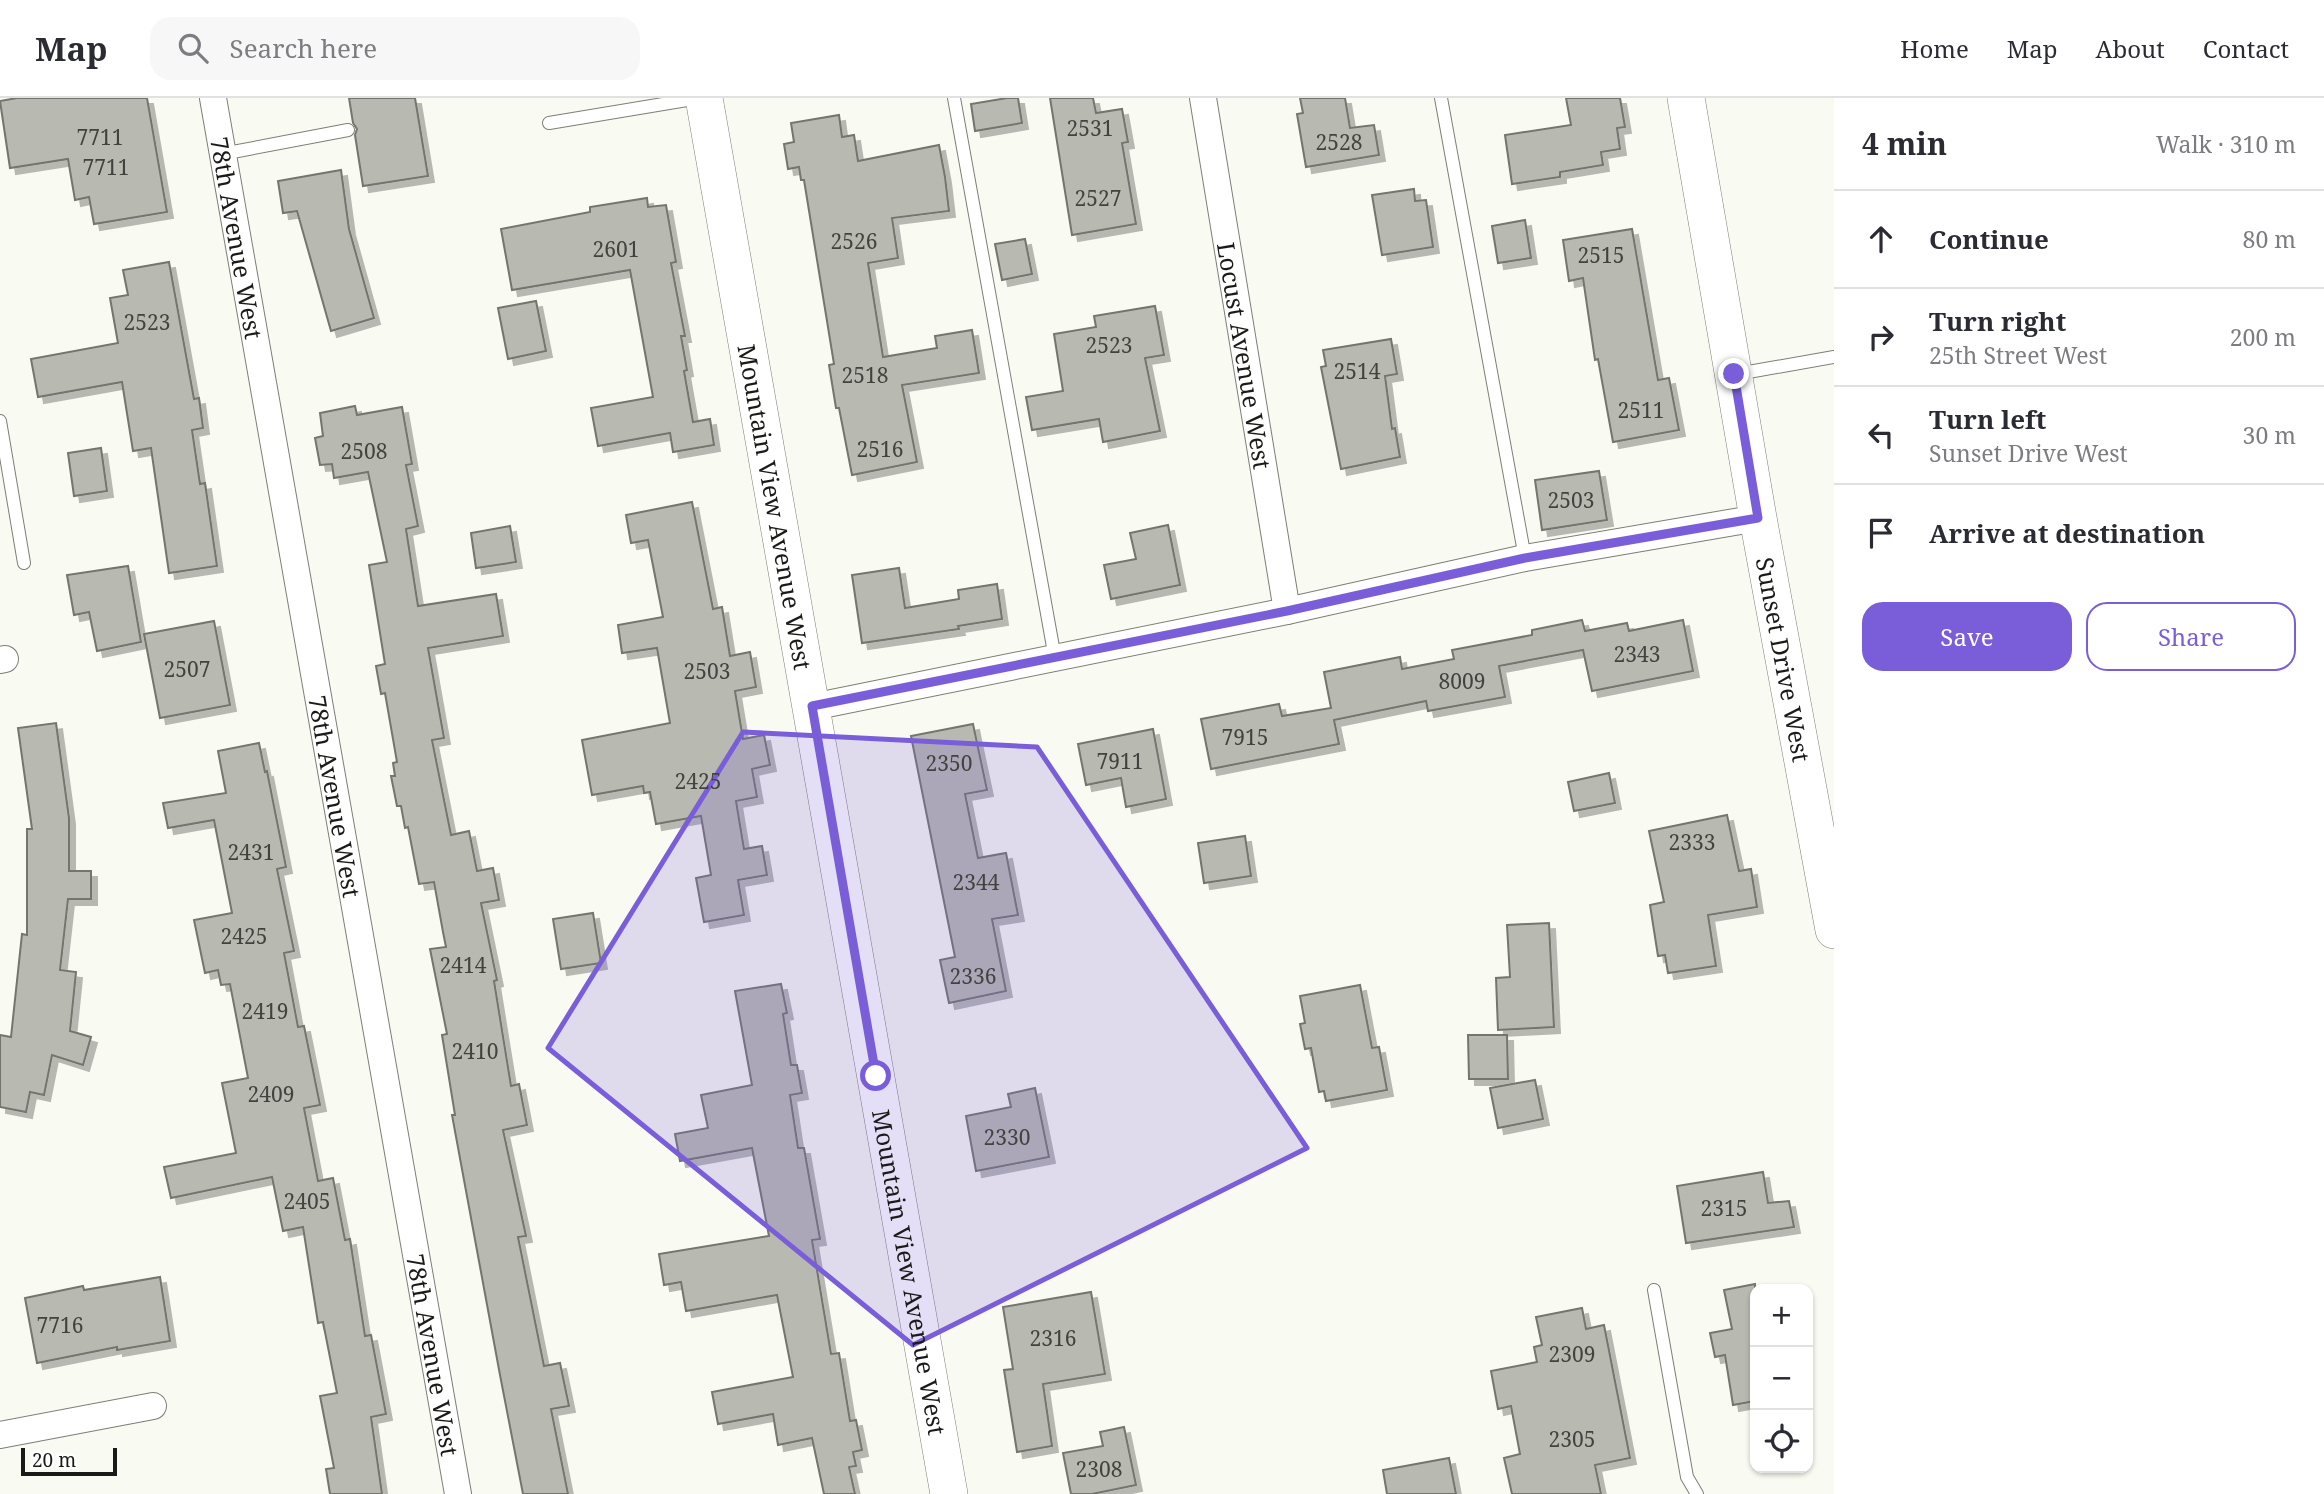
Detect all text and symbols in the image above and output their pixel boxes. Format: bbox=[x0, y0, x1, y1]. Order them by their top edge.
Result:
search box bbox=[150, 17, 640, 80]
text: Map bbox=[35, 26, 108, 71]
icon: search bbox=[174, 29, 212, 67]
text: Search here bbox=[230, 30, 377, 66]
text: Home bbox=[1900, 32, 1969, 65]
text: Map bbox=[2007, 32, 2058, 65]
text: About bbox=[2096, 32, 2165, 65]
text: Contact bbox=[2203, 32, 2289, 65]
house number: 2531 bbox=[1067, 114, 1113, 142]
house number: 7711 bbox=[77, 123, 123, 151]
text: 4 min bbox=[1862, 123, 1947, 164]
house number: 2528 bbox=[1316, 128, 1362, 156]
text: Walk · 310 m bbox=[2156, 128, 2296, 160]
street label: 78th Avenue West bbox=[204, 134, 271, 342]
house number: 7711 bbox=[83, 153, 129, 181]
house number: 2527 bbox=[1075, 184, 1121, 212]
icon: ahead bbox=[1862, 220, 1900, 258]
text: Continue bbox=[1929, 221, 2049, 257]
text: 80 m bbox=[2243, 223, 2296, 255]
house number: 2526 bbox=[831, 227, 877, 255]
house number: 2601 bbox=[593, 235, 639, 263]
street label: Locust Avenue West bbox=[1210, 240, 1280, 471]
house number: 2515 bbox=[1578, 241, 1624, 269]
text: Turn right bbox=[1929, 303, 2066, 339]
house number: 2523 bbox=[124, 308, 170, 336]
icon: right bbox=[1862, 318, 1900, 356]
text: 200 m bbox=[2230, 321, 2296, 353]
house number: 2523 bbox=[1086, 331, 1132, 359]
text: 25th Street West bbox=[1929, 339, 2107, 371]
street label: Mountain View Avenue West bbox=[731, 341, 821, 672]
house number: 2514 bbox=[1334, 357, 1381, 385]
route end bbox=[1718, 358, 1749, 389]
house number: 2518 bbox=[842, 361, 888, 389]
house number: 2511 bbox=[1618, 396, 1664, 424]
text: Turn left bbox=[1929, 401, 2046, 437]
icon: left bbox=[1862, 416, 1900, 454]
text: 30 m bbox=[2243, 419, 2296, 451]
house number: 2516 bbox=[857, 435, 903, 463]
house number: 2508 bbox=[341, 437, 387, 465]
text: Sunset Drive West bbox=[1929, 437, 2128, 469]
house number: 2503 bbox=[1548, 486, 1594, 514]
icon: arrive bbox=[1862, 514, 1900, 552]
text: Arrive at destination bbox=[1929, 515, 2205, 551]
street label: Sunset Drive West bbox=[1749, 554, 1819, 764]
button: Save bbox=[1862, 602, 2072, 671]
button: Share bbox=[2086, 602, 2296, 671]
house number: 2343 bbox=[1614, 640, 1660, 668]
house number: 2507 bbox=[164, 655, 210, 683]
house number: 2503 bbox=[684, 657, 730, 685]
house number: 8009 bbox=[1439, 667, 1485, 695]
street label: 78th Avenue West bbox=[302, 693, 370, 900]
house number: 7915 bbox=[1222, 723, 1268, 751]
house number: 7911 bbox=[1097, 747, 1143, 775]
house number: 2350 bbox=[926, 749, 972, 777]
house number: 2425 bbox=[675, 767, 721, 795]
house number: 2333 bbox=[1669, 828, 1715, 856]
house number: 2431 bbox=[228, 838, 274, 866]
house number: 2344 bbox=[953, 868, 1000, 896]
house number: 2425 bbox=[221, 922, 267, 950]
house number: 2414 bbox=[440, 951, 487, 979]
house number: 2336 bbox=[950, 962, 996, 990]
house number: 2419 bbox=[242, 997, 288, 1025]
house number: 2410 bbox=[452, 1037, 498, 1065]
route start bbox=[860, 1060, 891, 1091]
house number: 2409 bbox=[248, 1080, 294, 1108]
street label: Mountain View Avenue West bbox=[865, 1107, 955, 1437]
house number: 2330 bbox=[984, 1123, 1030, 1151]
house number: 2405 bbox=[284, 1187, 330, 1215]
house number: 2315 bbox=[1701, 1194, 1747, 1222]
street label: 78th Avenue West bbox=[400, 1251, 468, 1458]
map controls bbox=[1750, 1284, 1813, 1473]
button: + bbox=[1750, 1284, 1813, 1347]
house number: 7716 bbox=[37, 1311, 83, 1339]
house number: 2316 bbox=[1030, 1324, 1076, 1352]
house number: 2309 bbox=[1549, 1340, 1595, 1368]
button: − bbox=[1750, 1347, 1813, 1410]
button: locate bbox=[1750, 1410, 1813, 1473]
house number: 2305 bbox=[1549, 1425, 1595, 1453]
scale bar bbox=[21, 1445, 117, 1477]
text: 20 m bbox=[32, 1447, 76, 1473]
house number: 2308 bbox=[1076, 1455, 1122, 1483]

